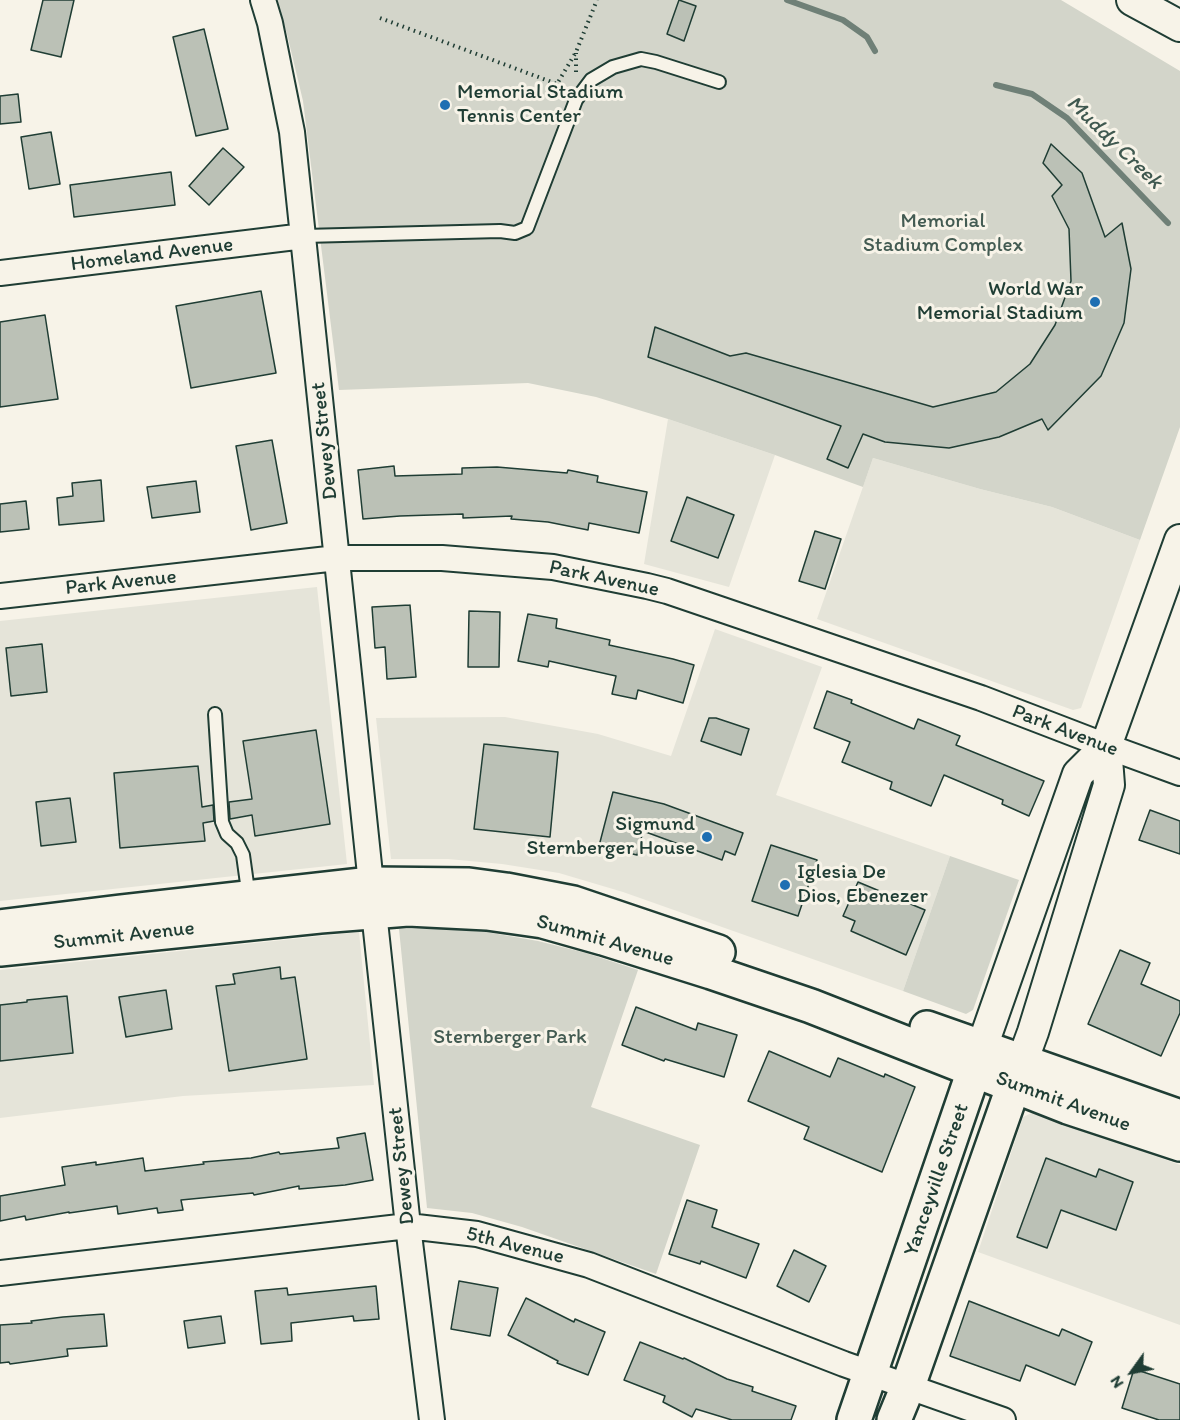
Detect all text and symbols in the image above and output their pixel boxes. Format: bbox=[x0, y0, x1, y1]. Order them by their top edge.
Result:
place label: Memorial Stadium Tennis Center bbox=[457, 80, 623, 130]
water label: Muddy Creek bbox=[1060, 91, 1168, 195]
marker: Memorial Stadium Tennis Center bbox=[438, 98, 452, 112]
park label: Memorial Stadium Complex bbox=[863, 209, 1023, 259]
street label: Homeland Avenue bbox=[69, 233, 235, 277]
place label: World War Memorial Stadium bbox=[917, 277, 1083, 327]
marker: World War Memorial Stadium bbox=[1088, 295, 1102, 309]
street label: Dewey Street bbox=[306, 381, 344, 501]
street label: Park Avenue bbox=[547, 555, 661, 603]
street label: Park Avenue bbox=[64, 565, 178, 601]
street label: Park Avenue bbox=[1008, 699, 1122, 763]
place label: Sigmund Sternberger House bbox=[526, 812, 695, 862]
marker: Sigmund Sternberger House bbox=[700, 830, 714, 844]
place label: Iglesia De Dios, Ebenezer bbox=[797, 860, 928, 910]
marker: Iglesia De Dios, Ebenezer bbox=[778, 878, 792, 892]
street label: Summit Avenue bbox=[533, 909, 677, 973]
street label: Summit Avenue bbox=[52, 916, 196, 956]
park label: Sternberger Park bbox=[433, 1025, 587, 1051]
street label: Summit Avenue bbox=[992, 1066, 1134, 1138]
street label: Yanceyville Street bbox=[899, 1100, 975, 1260]
street label: Dewey Street bbox=[383, 1106, 421, 1226]
street label: 5th Avenue bbox=[463, 1222, 567, 1270]
north arrow bbox=[1102, 1342, 1162, 1402]
text: N bbox=[1106, 1372, 1127, 1392]

